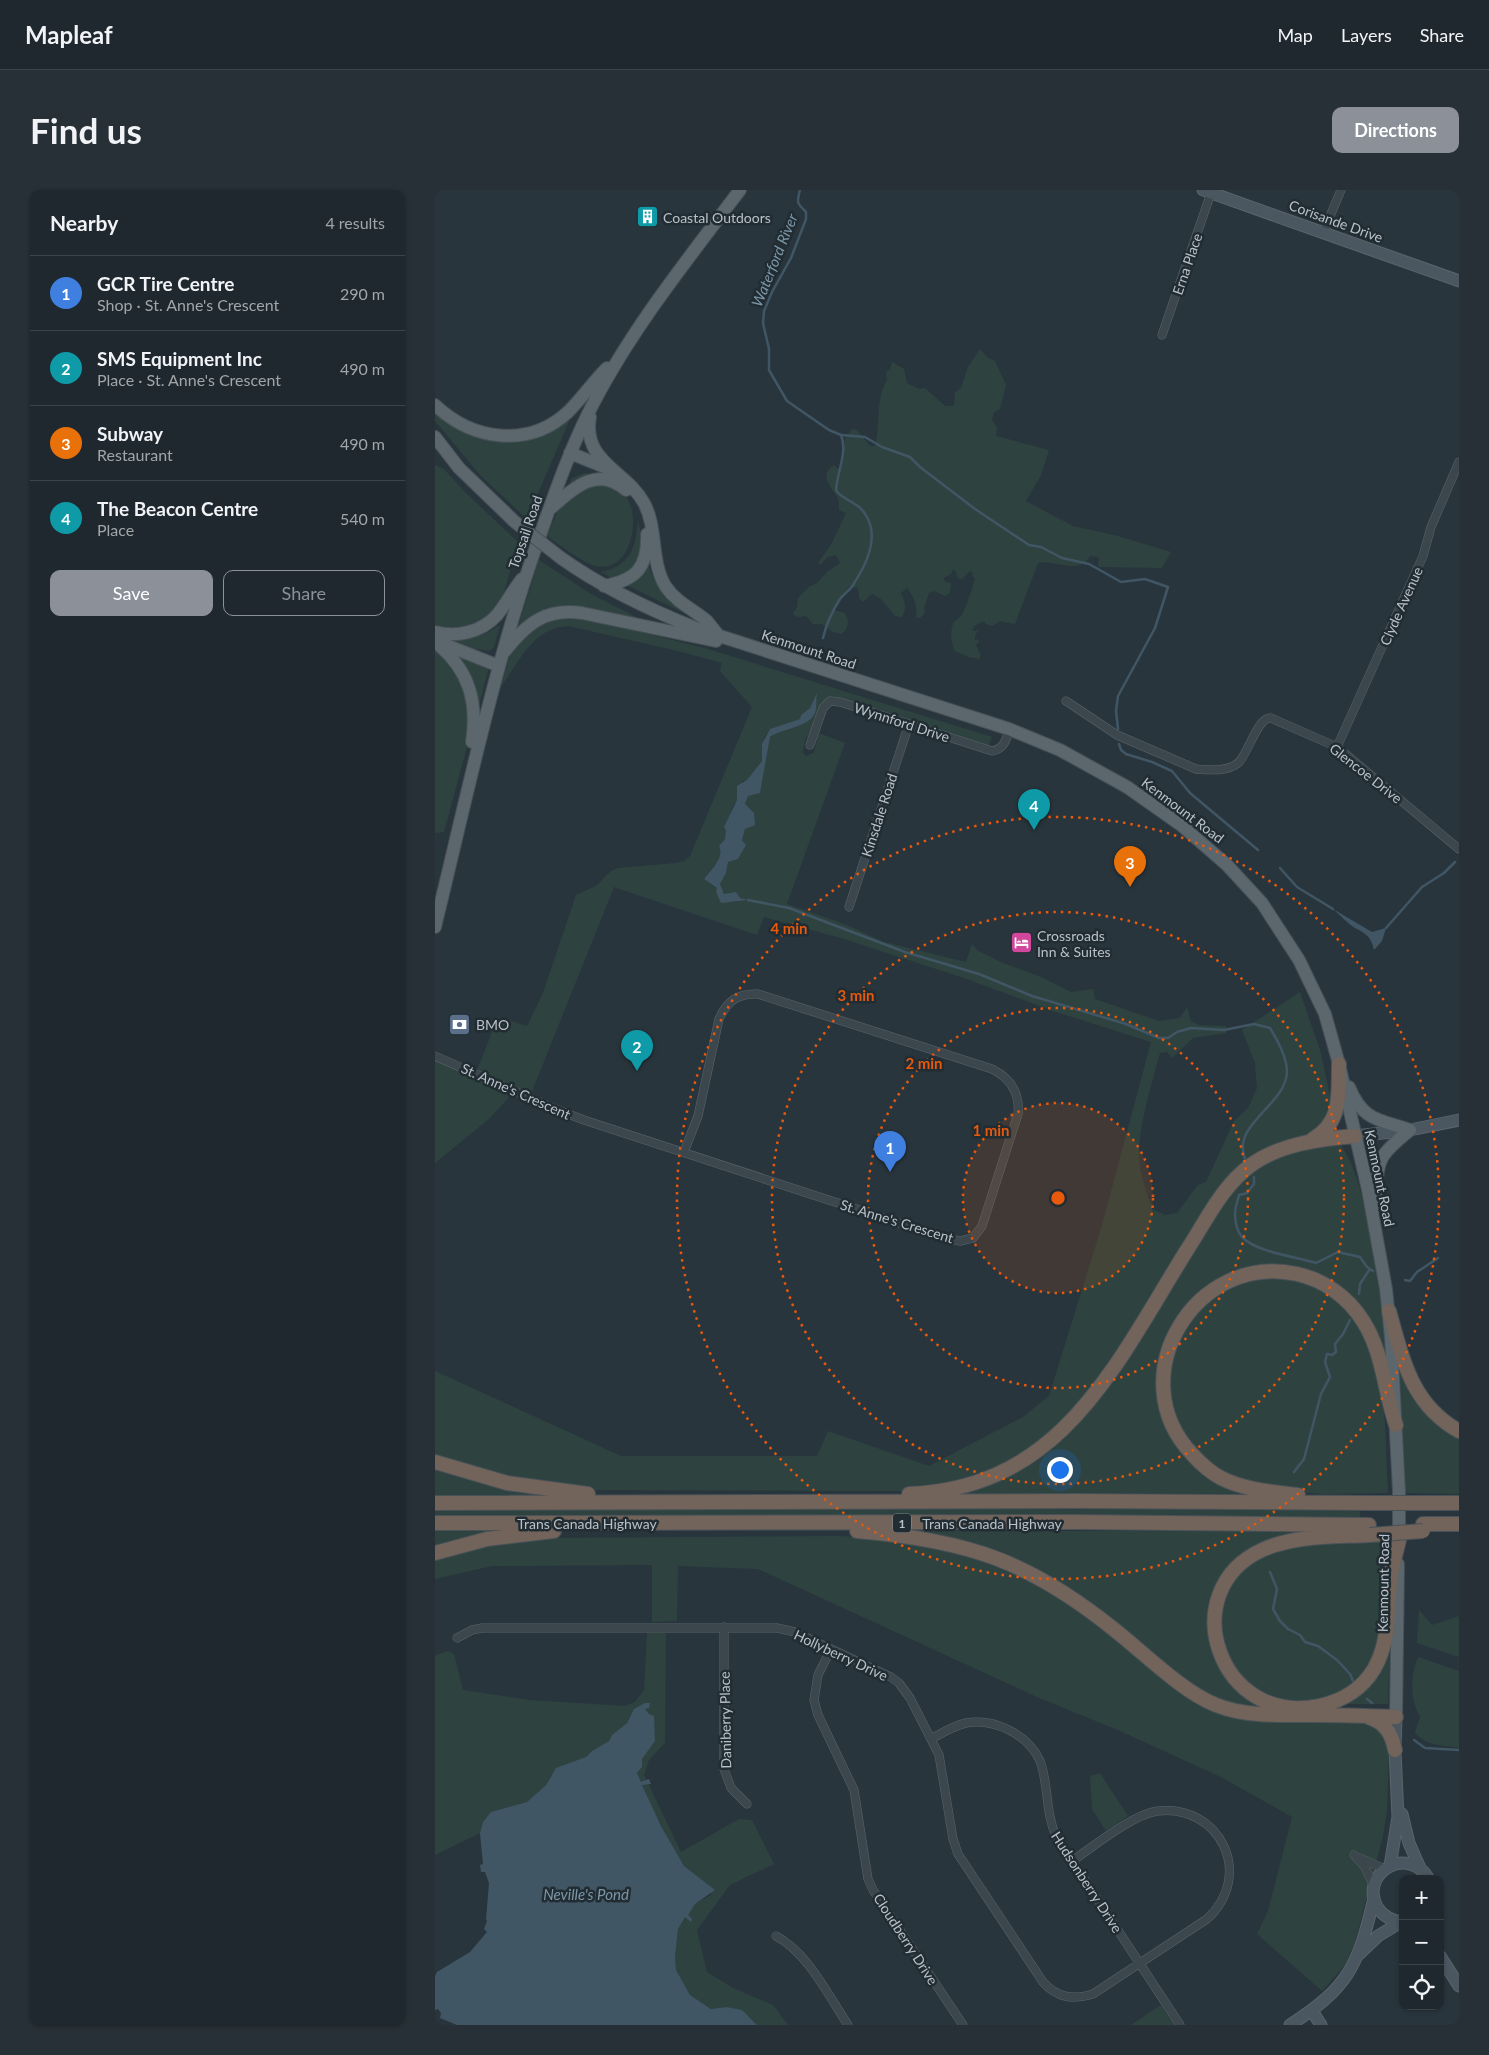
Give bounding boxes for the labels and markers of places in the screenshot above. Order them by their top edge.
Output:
building icon: Coastal Outdoors [635,205,659,229]
place label: Coastal Outdoors [663,209,771,226]
pin: 4 [1018,789,1050,830]
pin: 3 [1114,846,1146,887]
place label: Crossroads Inn & Suites [1037,927,1111,960]
hotel icon: Crossroads Inn & Suites [1009,931,1033,955]
bank icon: BMO [448,1012,472,1036]
place label: BMO [476,1016,509,1033]
pin: 2 [621,1030,653,1071]
pin: 1 [874,1131,906,1172]
centre of rings [1049,1189,1067,1207]

